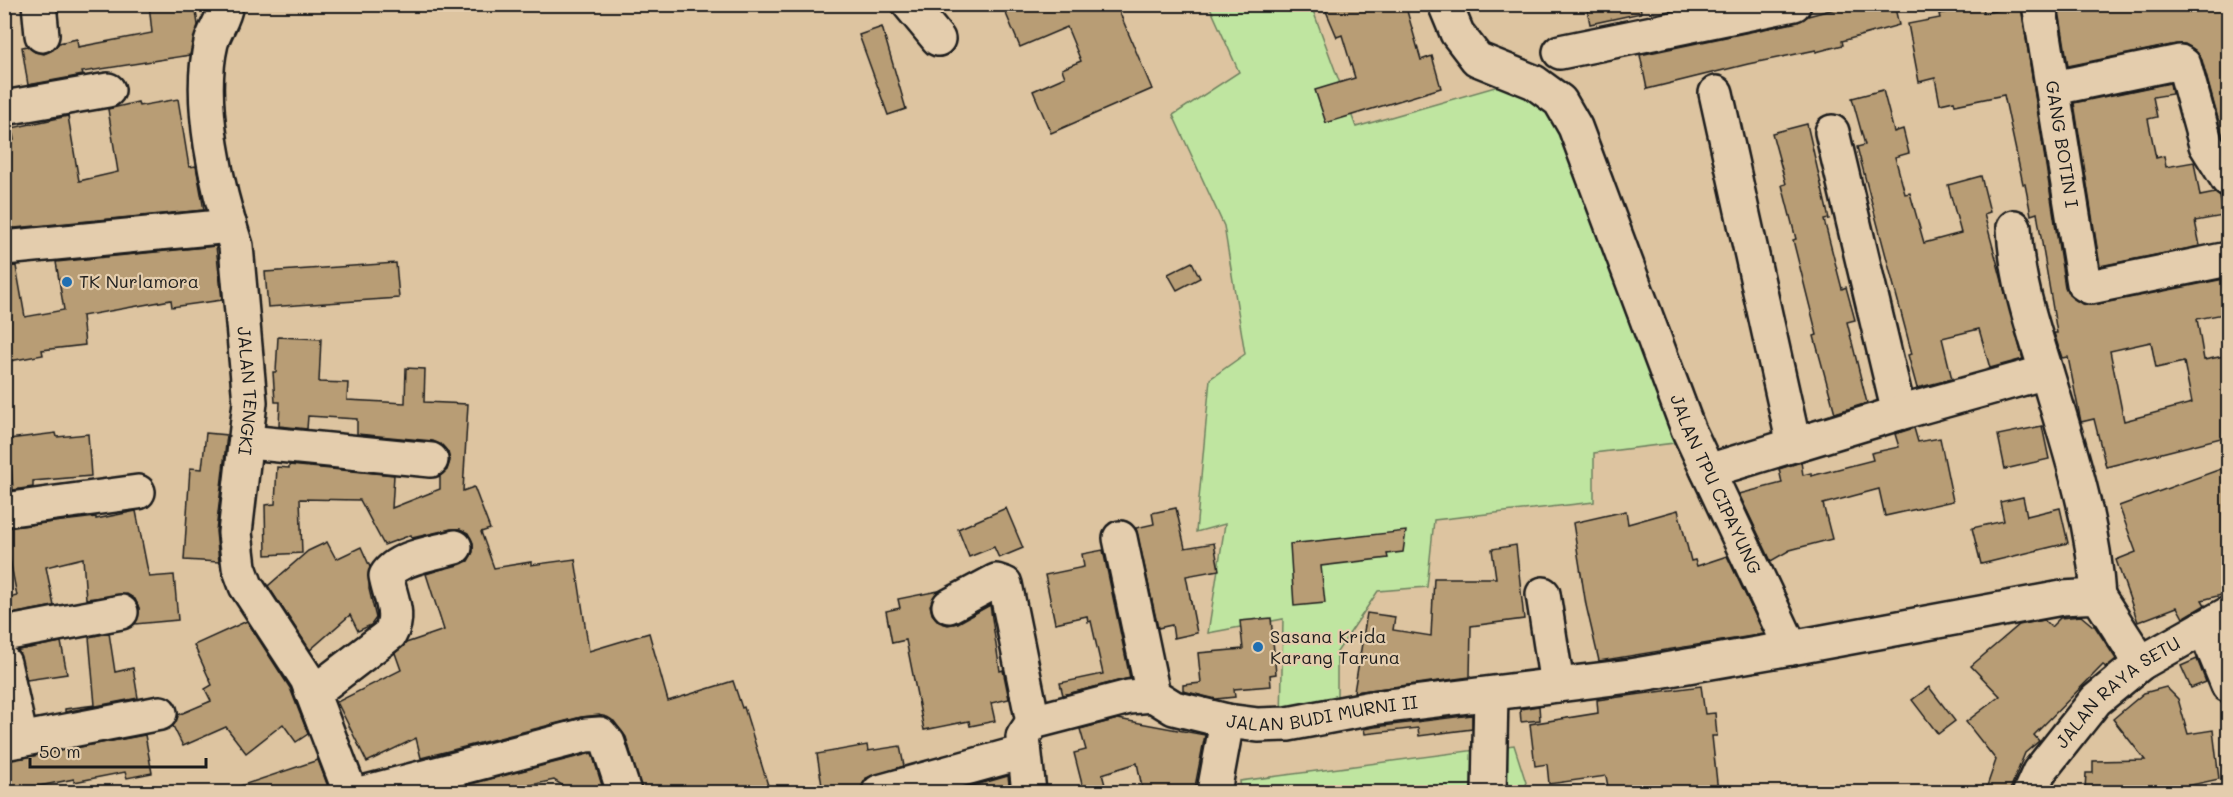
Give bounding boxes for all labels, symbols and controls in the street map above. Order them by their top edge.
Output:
street label: GANG BOTIN I [2040,79,2085,210]
place label: TK Nurlamora [79,269,199,293]
marker: TK Nurlamora [60,275,74,289]
street label: JALAN TENGKI [232,325,263,457]
street label: JALAN TPU CIPAYUNG [1665,391,1768,578]
place label: Sasana Krida Karang Taruna [1270,624,1400,669]
street label: JALAN RAYA SETU [2049,631,2184,753]
marker: Sasana Krida Karang Taruna [1251,640,1265,654]
street label: JALAN BUDI MURNI II [1225,689,1419,736]
scale bar [30,731,206,769]
text: 50 m [39,739,81,763]

